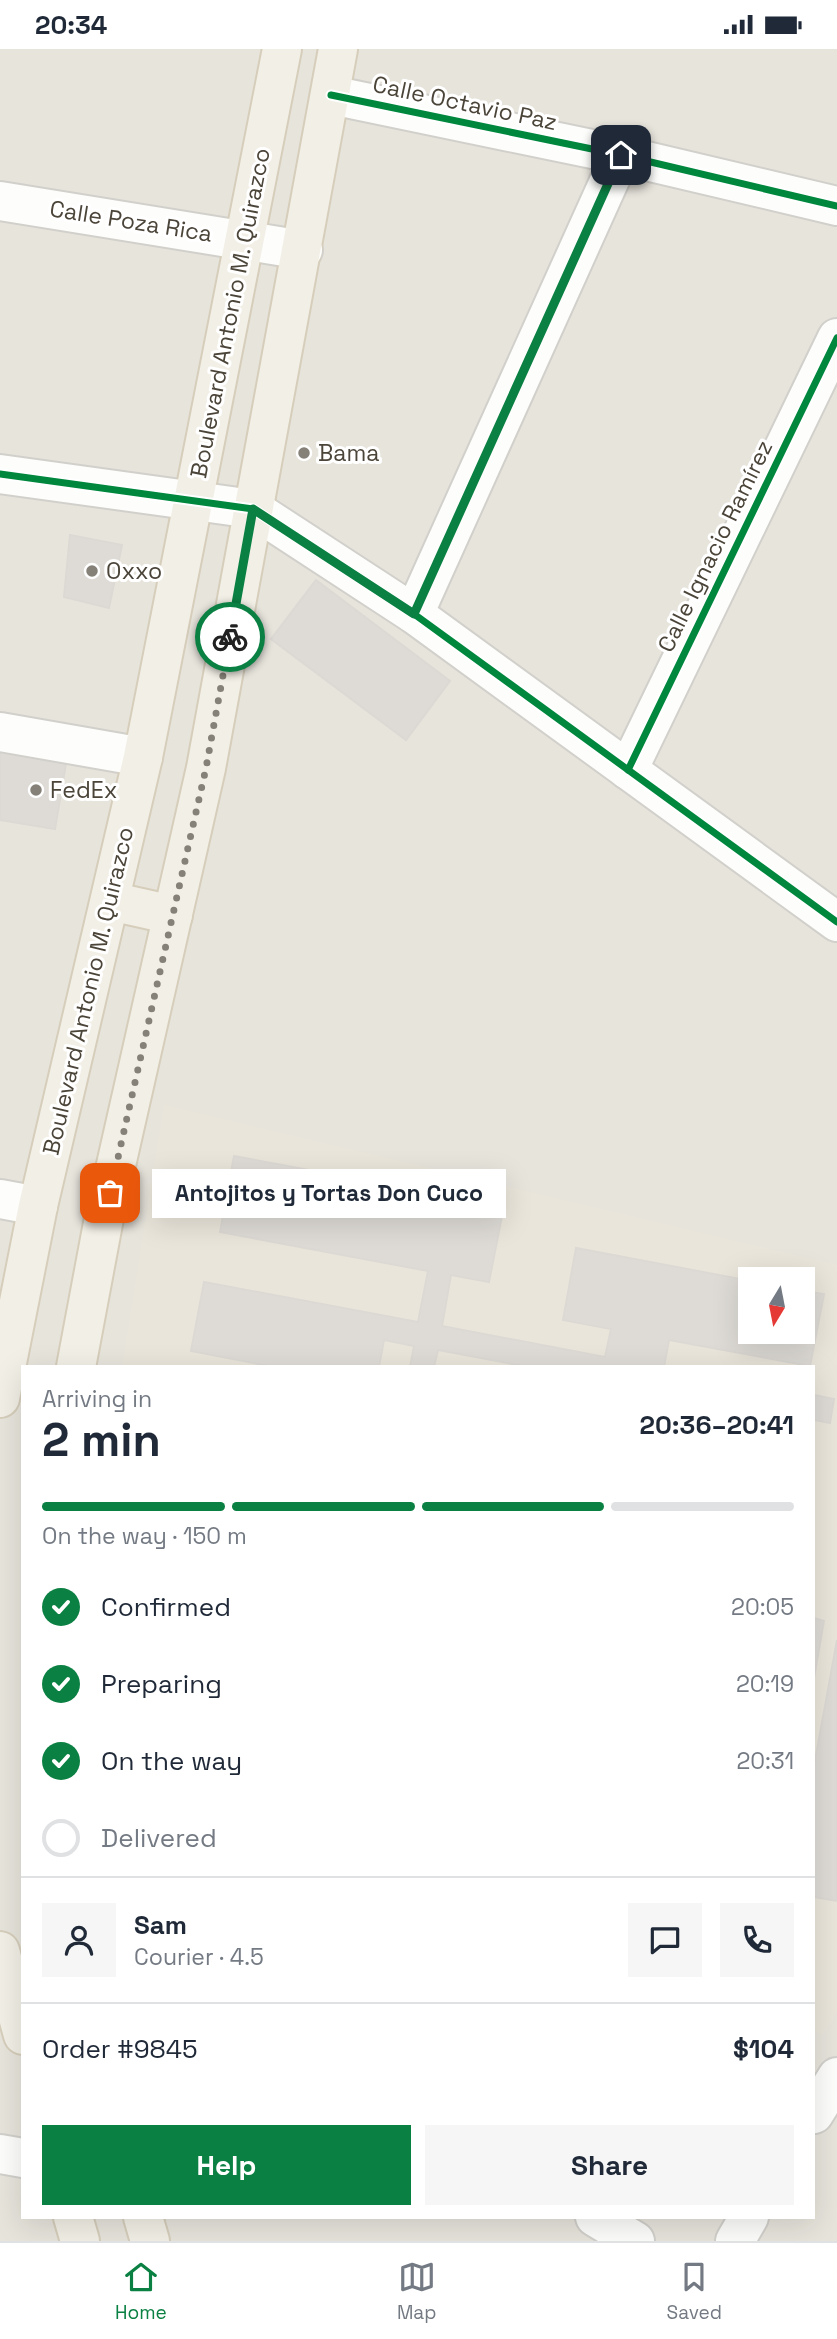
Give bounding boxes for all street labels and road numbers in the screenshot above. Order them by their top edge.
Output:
street label: Calle Octavio Paz [370,69,560,137]
street label: Boulevard Antonio M. Quirazco [183,145,277,481]
street label: Calle Poza Rica [48,193,214,249]
street label: Calle Ignacio Ramírez [651,435,779,657]
street label: Boulevard Antonio M. Quirazco [36,824,140,1158]

